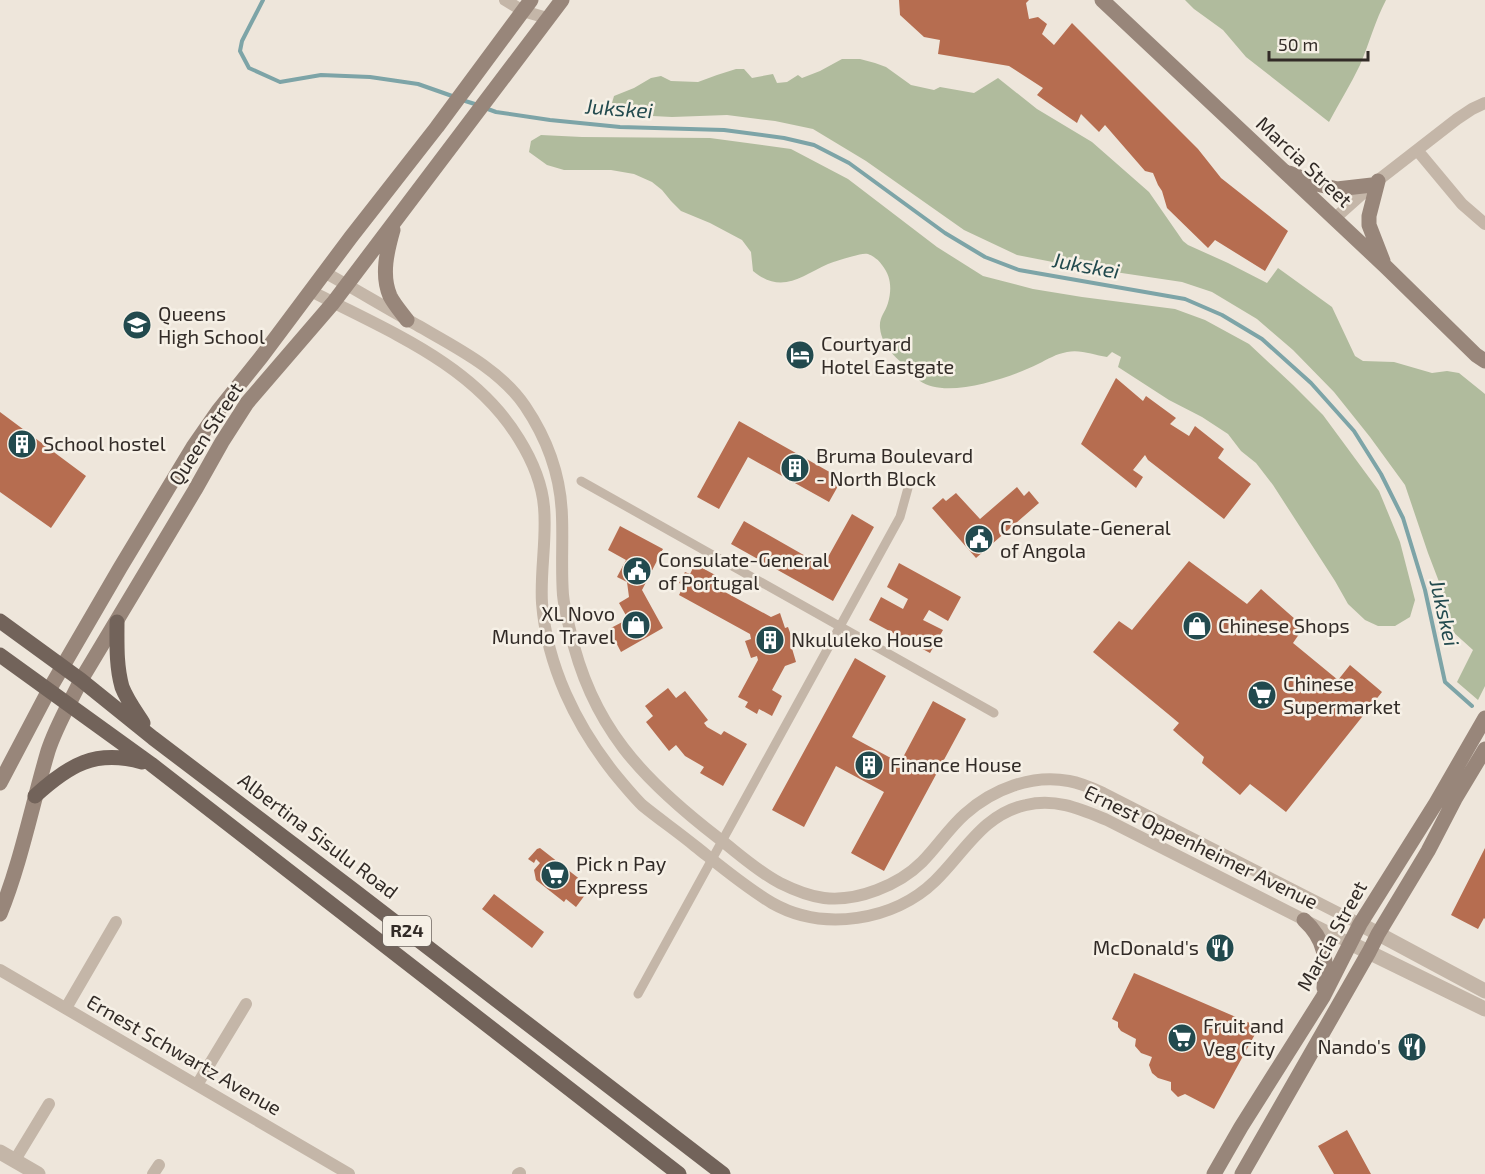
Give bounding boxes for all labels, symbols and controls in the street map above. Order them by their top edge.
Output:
scale bar [1269,24,1368,62]
text: 50 m [1278,33,1318,55]
water label: Jukskei [583,93,654,122]
street label: Marcia Street [1252,111,1358,212]
water label: Jukskei [1050,246,1122,283]
place label: Queens High School [158,301,265,348]
school or university icon: Queens High School [121,309,153,341]
place label: Courtyard Hotel Eastgate [821,331,954,378]
hotel icon: Courtyard Hotel Eastgate [784,339,816,371]
street label: Queen Street [163,377,248,489]
building icon: School hostel [6,428,38,460]
place label: School hostel [43,431,166,455]
place label: Bruma Boulevard - North Block [816,443,973,490]
building icon: Bruma Boulevard - North Block [779,452,811,484]
place label: Consulate-General of Angola [1000,515,1171,562]
public building icon: Consulate-General of Angola [963,523,995,555]
place label: Consulate-General of Portugal [658,547,829,594]
public building icon: Consulate-General of Portugal [621,555,653,587]
water label: Jukskei [1425,576,1465,649]
place label: XL Novo Mundo Travel [492,601,615,648]
shop icon: XL Novo Mundo Travel [620,609,652,641]
shop icon: Chinese Shops [1181,610,1213,642]
place label: Chinese Shops [1218,613,1350,637]
building icon: Nkululeko House [754,624,786,656]
place label: Nkululeko House [791,627,943,651]
place label: Chinese Supermarket [1283,671,1401,718]
supermarket icon: Chinese Supermarket [1246,679,1278,711]
building icon: Finance House [853,749,885,781]
place label: Finance House [890,752,1022,776]
street label: Albertina Sisulu Road [234,767,403,903]
street label: Ernest Oppenheimer Avenue [1081,779,1322,913]
place label: Pick n Pay Express [576,851,667,898]
supermarket icon: Pick n Pay Express [539,859,571,891]
street label: Marcia Street [1291,876,1371,995]
road number: R24 [383,916,431,946]
restaurant icon: McDonald's [1204,932,1236,964]
place label: McDonald's [1093,935,1199,959]
street label: Ernest Schwartz Avenue [83,989,286,1120]
place label: Fruit and Veg City [1203,1013,1284,1060]
supermarket icon: Fruit and Veg City [1166,1022,1198,1054]
restaurant icon: Nando's [1396,1031,1428,1063]
place label: Nando's [1318,1034,1391,1058]

